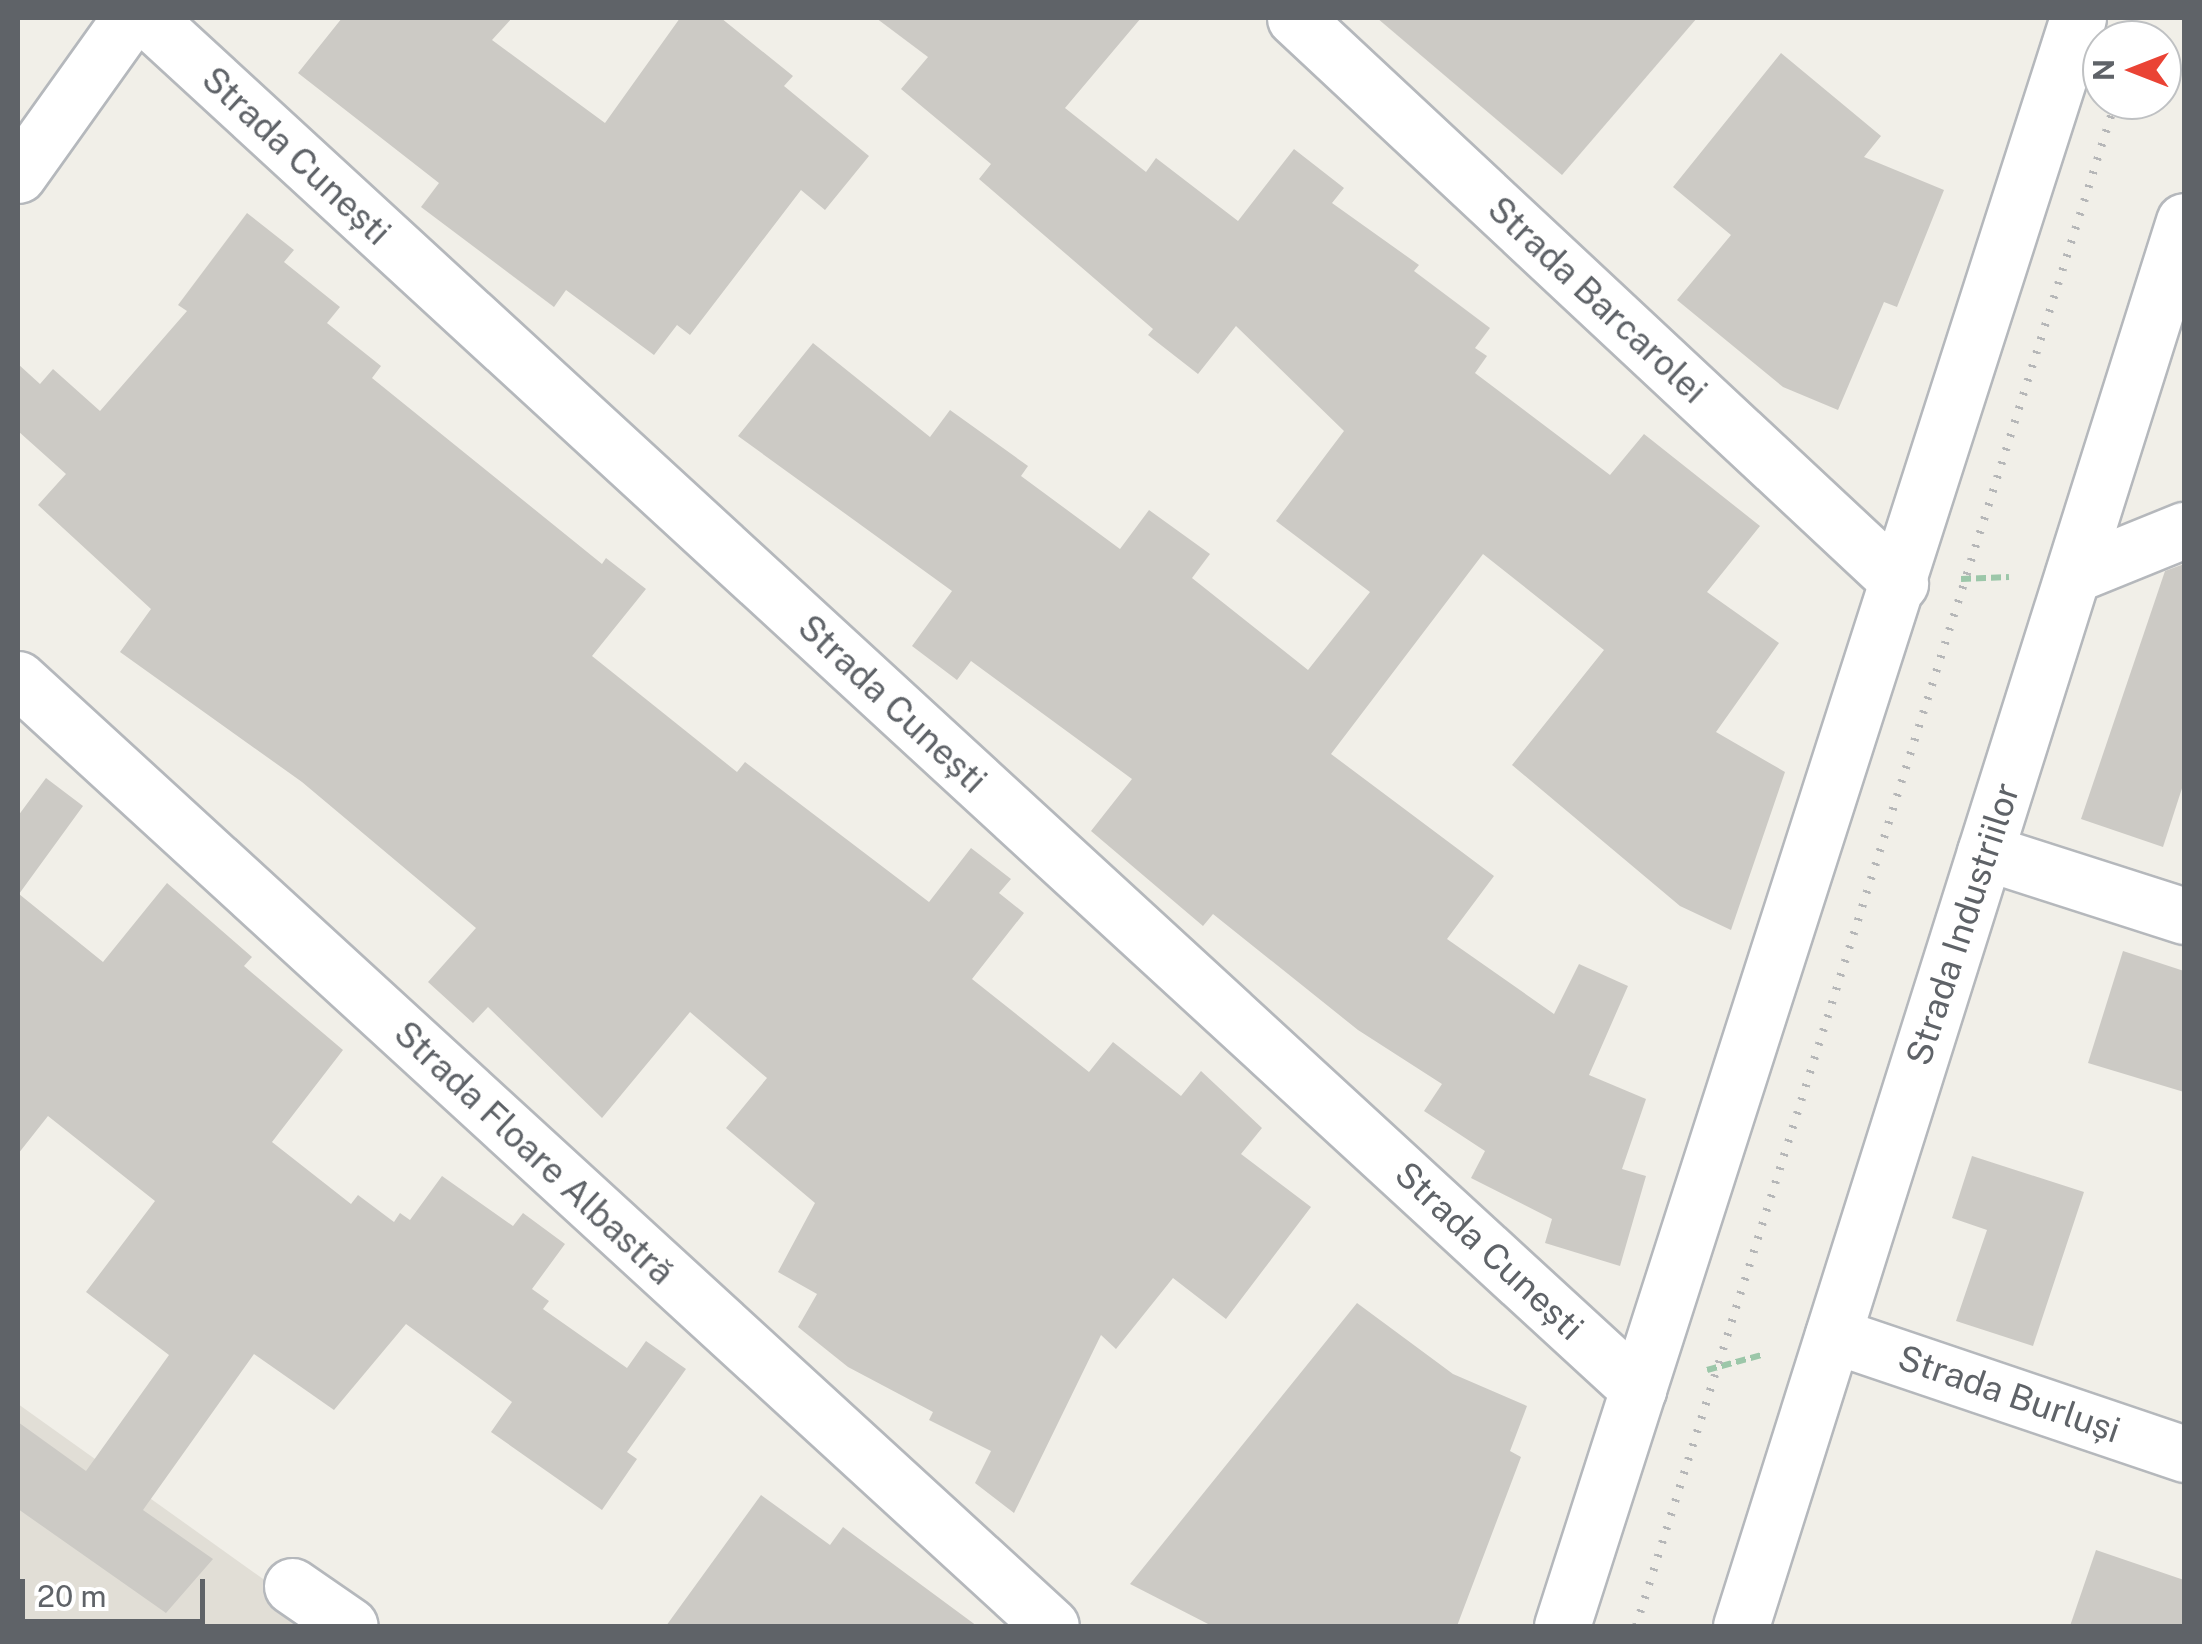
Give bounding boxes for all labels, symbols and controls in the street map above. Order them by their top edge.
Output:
north arrow [2082,20,2182,120]
street label: Strada Cunești [193,58,399,254]
text: N [2087,59,2120,81]
street label: Strada Barcarolei [1479,188,1715,412]
street label: Strada Cunești [789,606,995,802]
street label: Strada Industriilor [1898,778,2028,1070]
street label: Strada Floare Albastră [385,1012,683,1294]
street label: Strada Cunești [1386,1153,1592,1349]
street label: Strada Burluși [1893,1336,2125,1452]
scale bar [25,1559,210,1621]
text: 20 m [37,1578,106,1614]

